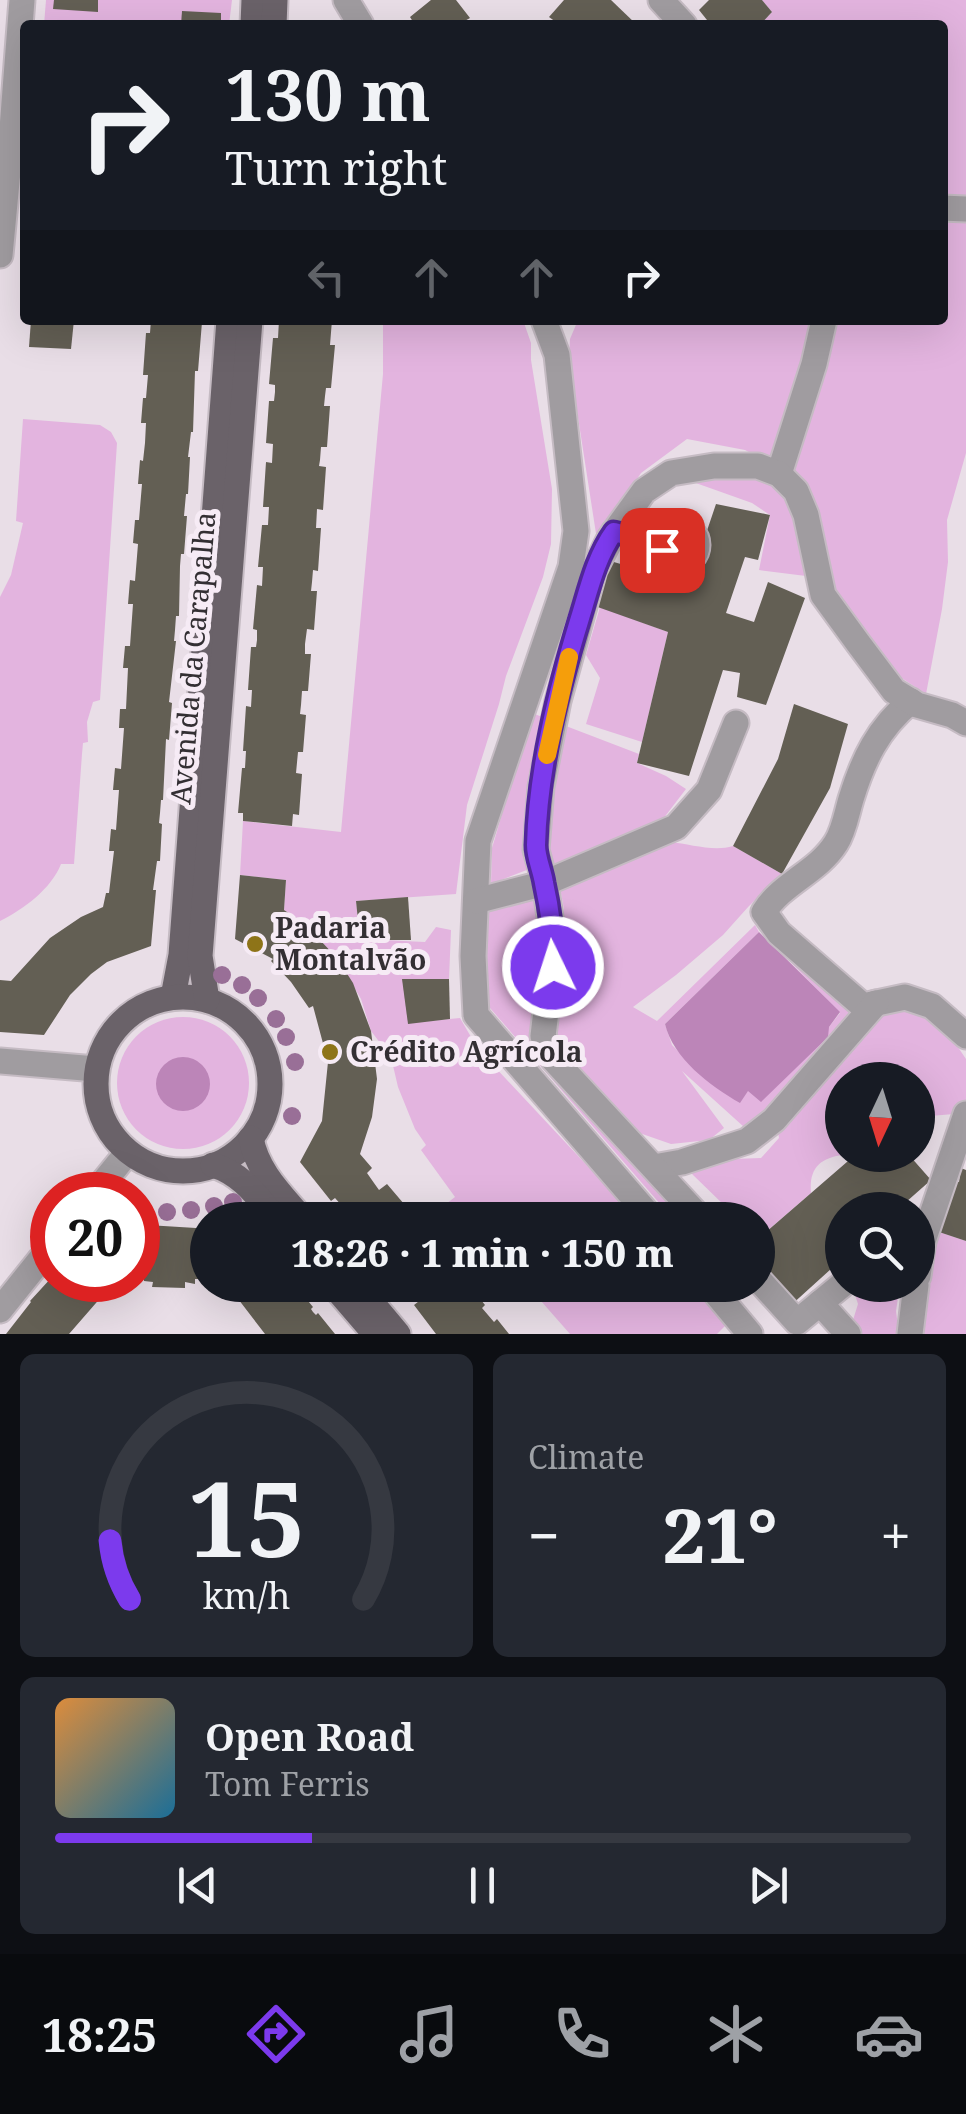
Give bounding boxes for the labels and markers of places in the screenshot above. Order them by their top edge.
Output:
pin [620,508,705,593]
place label: Padaria Montalvão [275,908,426,978]
marker: Padaria Montalvão [244,933,266,955]
place label: Crédito Agrícola [350,1032,583,1070]
marker: Crédito Agrícola [319,1041,341,1063]

